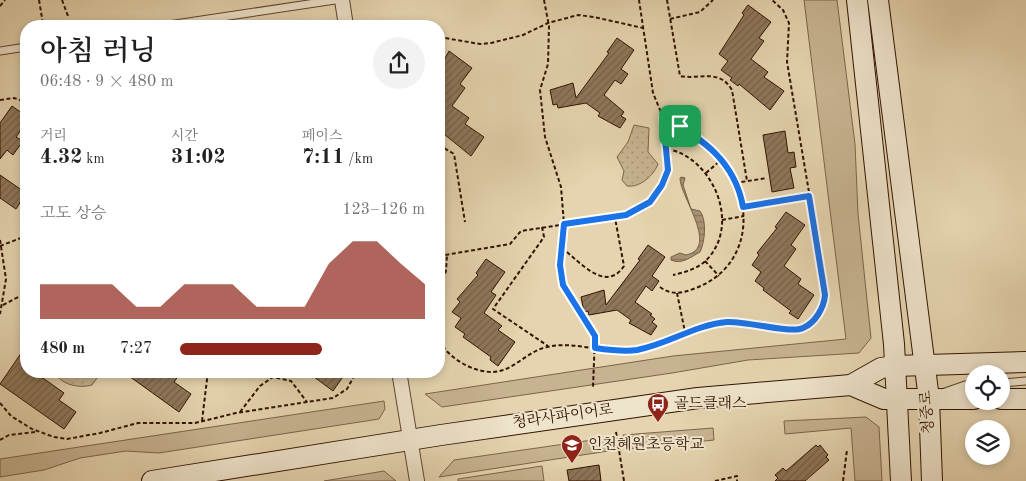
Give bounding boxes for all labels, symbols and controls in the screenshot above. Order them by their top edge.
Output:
button: share [373,37,425,89]
text: 아침 러닝 [40,39,156,67]
text: 06:48 · 9 × 480 m [40,74,173,90]
pin [659,105,701,147]
icon: arrive [666,112,694,140]
text: 거리 [40,129,67,143]
text: 시간 [171,129,198,143]
text: 페이스 [302,129,343,143]
text: 4.32 [40,147,82,168]
text: 31:02 [171,147,226,168]
text: 7:11 [302,147,344,168]
text: km [82,152,105,166]
text: /km [344,152,373,166]
text: 123–126 m [342,202,425,218]
text: 고도 상승 [40,206,106,222]
text: 480 m [40,341,85,357]
text: 7:27 [120,341,152,357]
map controls [965,365,1010,465]
button: locate [965,365,1010,410]
street label: 청중로 [917,389,937,434]
bus stop icon: 골드클래스 [646,392,670,423]
place label: 골드클래스 [674,395,747,412]
street label: 청라사파이어로 [511,400,615,431]
button: layers [965,420,1010,465]
school or university icon: 인천혜원초등학교 [560,433,584,464]
place label: 인천혜원초등학교 [588,436,704,453]

